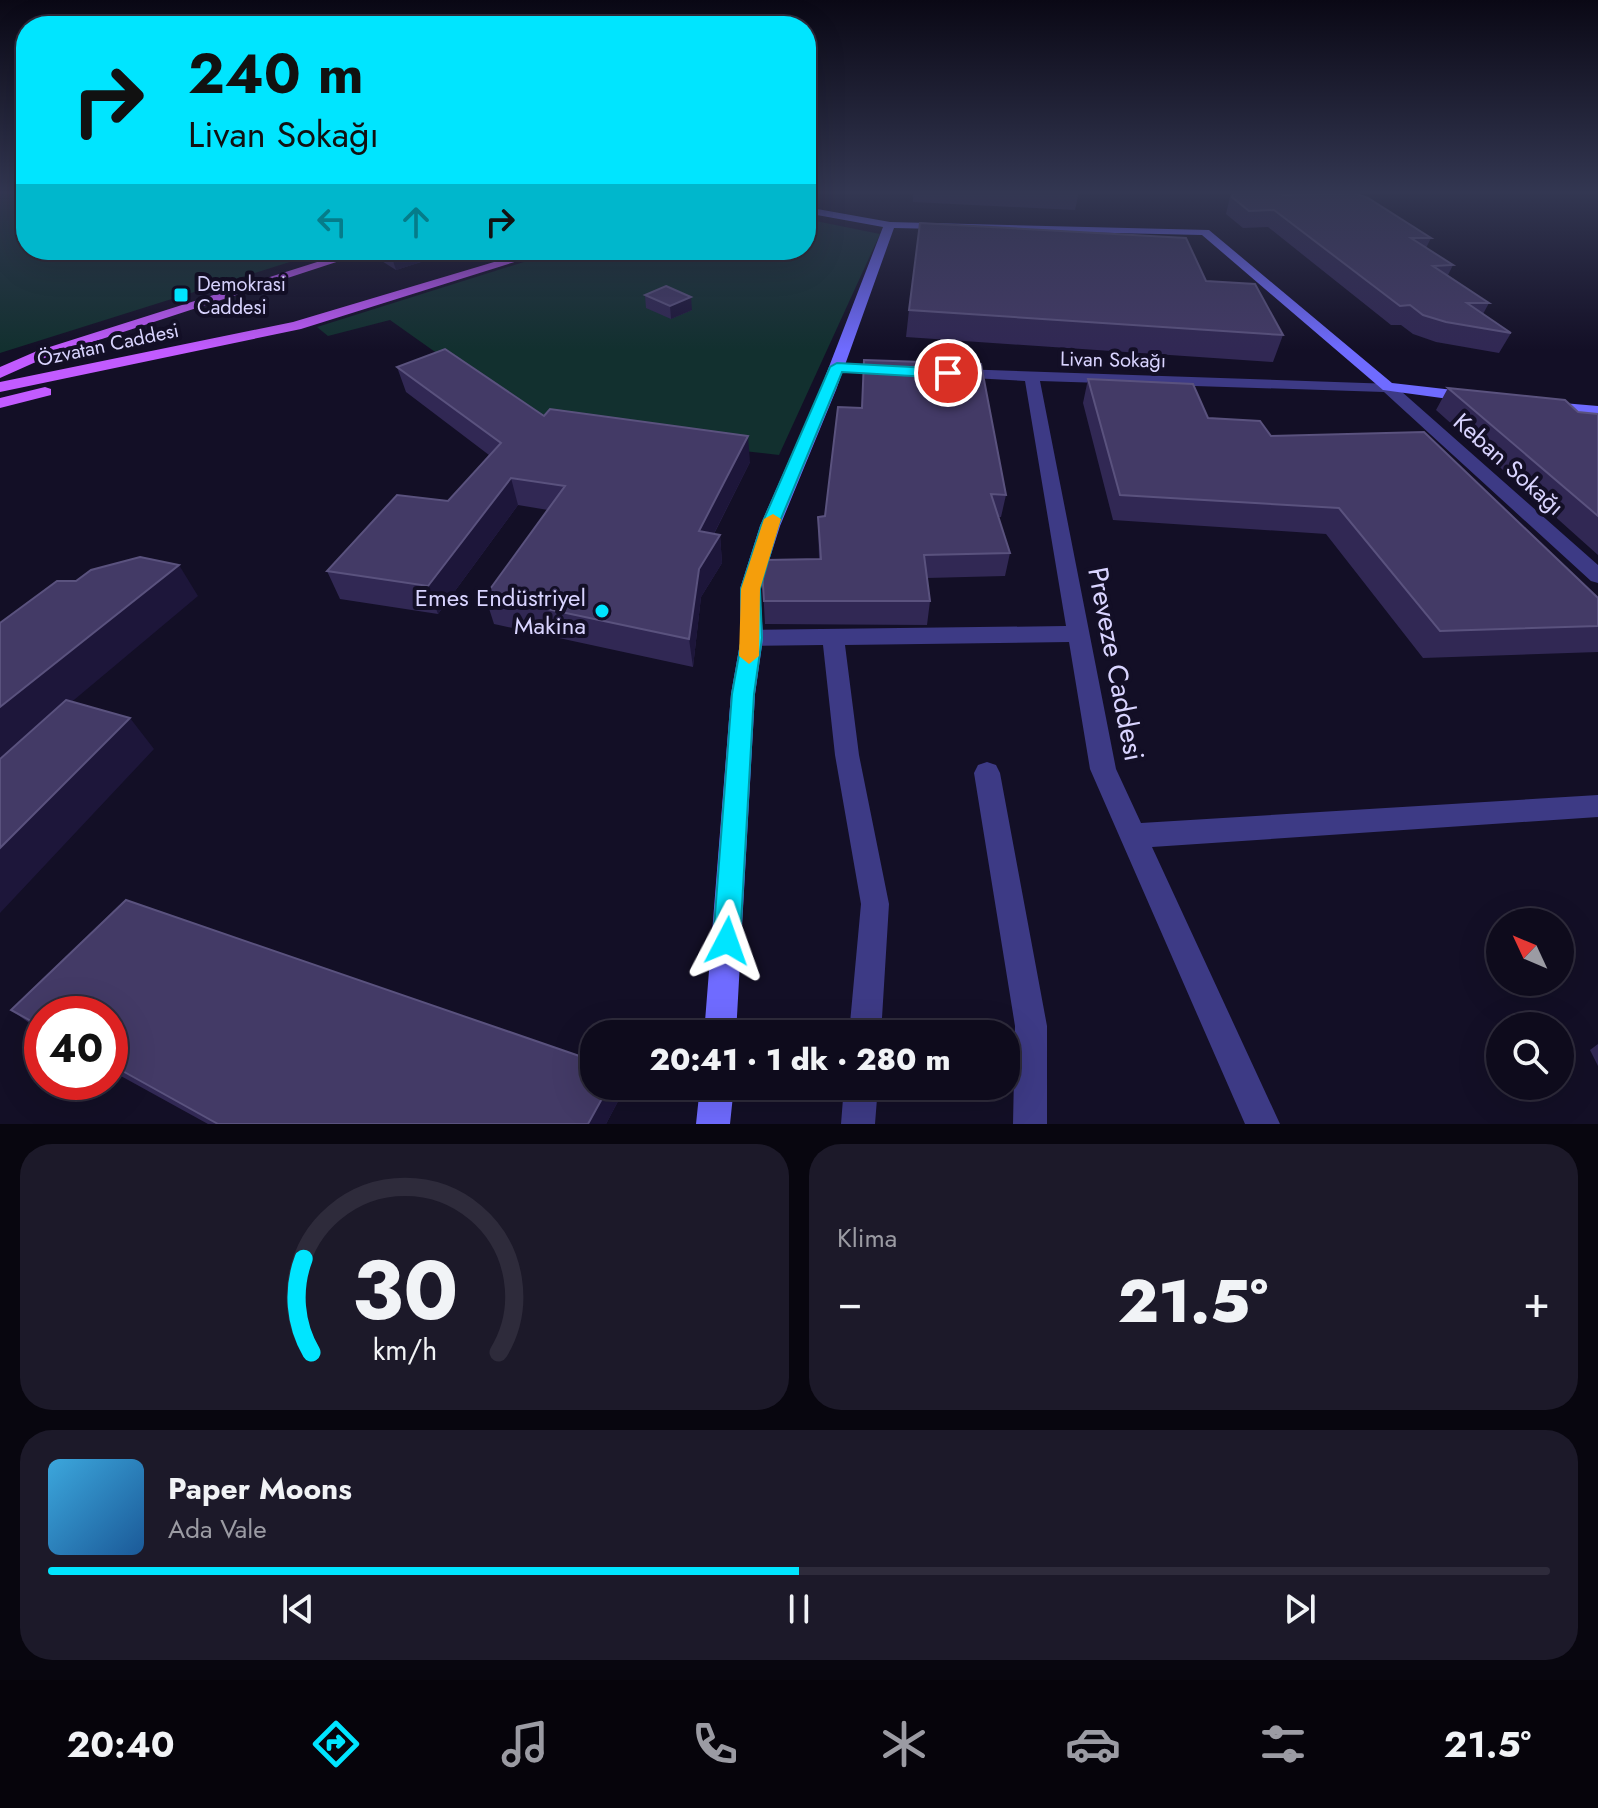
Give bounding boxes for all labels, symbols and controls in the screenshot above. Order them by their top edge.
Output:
text: 240 m [188,33,364,114]
icon: right [56,48,160,152]
text: Livan Sokağı [188,108,379,160]
icon: left [310,200,354,244]
icon: ahead [394,200,438,244]
icon: right [478,200,522,244]
place label: Demokrasi Caddesi [197,270,286,322]
marker: Demokrasi Caddesi [172,286,190,304]
street label: Özvatan Caddesi [34,316,182,374]
pin [914,339,982,407]
street label: Livan Sokağı [1060,345,1166,375]
icon: arrive [926,351,970,395]
street label: Keban Sokağı [1446,405,1572,523]
street label: Preveze Caddesi [1077,564,1155,764]
place label: Emes Endüstriyel Makina [415,580,586,643]
marker: Emes Endüstriyel Makina [593,602,611,620]
position arrow [685,899,769,983]
north arrow [1486,908,1574,996]
map controls [1486,908,1574,1100]
speed limit sign: 40 [24,996,128,1100]
button: search [1486,1012,1574,1100]
text: 20:41 · 1 dk · 280 m [650,1038,950,1081]
text: Klima [837,1219,897,1257]
text: 30 [351,1230,458,1350]
text: 21.5° [1118,1258,1268,1345]
text: − [837,1270,863,1334]
text: + [1523,1270,1550,1334]
text: km/h [372,1329,437,1371]
text: Paper Moons [168,1467,352,1510]
text: Ada Vale [168,1510,267,1548]
icon: previous [276,1587,320,1631]
icon: pause [777,1587,821,1631]
icon: next [1278,1587,1322,1631]
icon: directions [308,1716,364,1772]
icon: music [497,1716,553,1772]
icon: phone [687,1716,743,1772]
icon: climate [876,1716,932,1772]
icon: car [1065,1716,1121,1772]
icon: filters [1255,1716,1311,1772]
text: 20:40 [67,1718,175,1770]
text: 21.5° [1444,1718,1531,1770]

